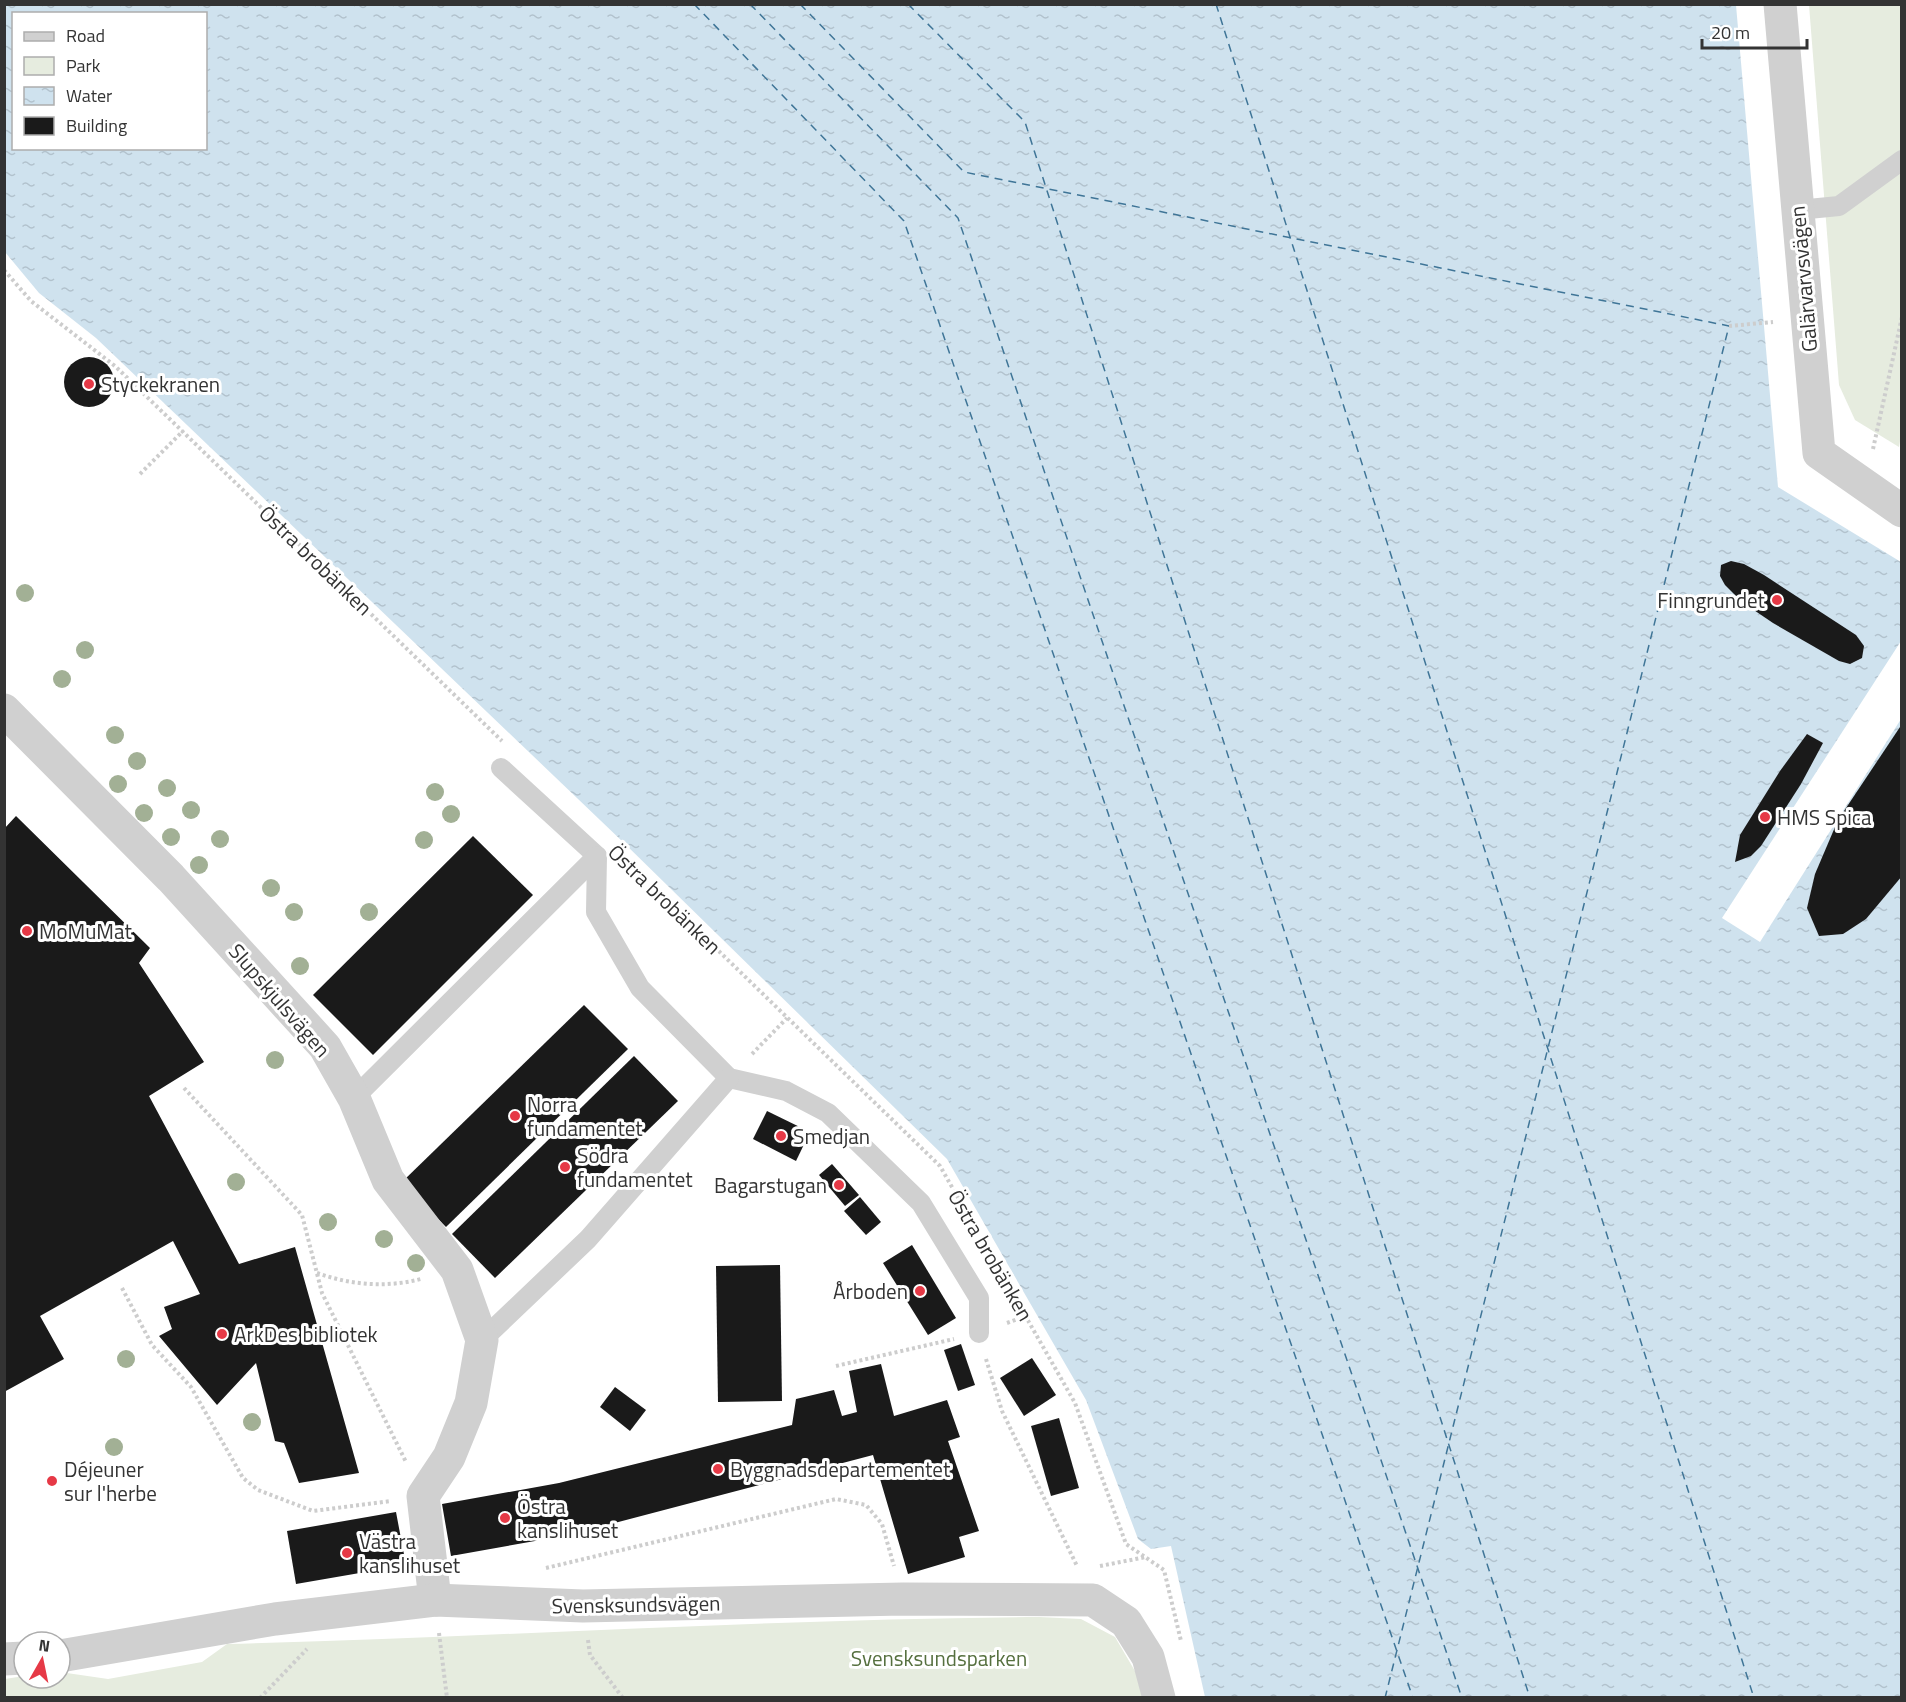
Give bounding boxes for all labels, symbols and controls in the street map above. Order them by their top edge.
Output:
legend [12,12,207,150]
scale bar [1702,12,1807,50]
text: 20 m [1711,19,1750,46]
text: Road [66,22,105,49]
text: Park [66,52,101,79]
text: Water [66,82,112,109]
text: Building [66,112,127,139]
street label: Galärvarvsvägen [1781,205,1825,353]
place label: Styckekranen [101,368,220,400]
marker: Styckekranen [82,377,96,391]
street label: Östra brobänken [252,497,380,623]
place label: Finngrundet [1657,584,1766,616]
marker: Finngrundet [1770,593,1784,607]
place label: HMS Spica [1777,801,1872,833]
marker: HMS Spica [1758,810,1772,824]
street label: Östra brobänken [601,836,729,962]
place label: MoMuMat [39,915,132,947]
marker: MoMuMat [20,924,34,938]
street label: Slupskjulsvägen [221,936,339,1064]
place label: Norra fundamentet [527,1088,643,1144]
marker: Norra fundamentet [508,1109,522,1123]
place label: Smedjan [793,1120,870,1152]
marker: Smedjan [774,1129,788,1143]
place label: Södra fundamentet [577,1139,693,1195]
marker: Södra fundamentet [558,1160,572,1174]
place label: Bagarstugan [714,1169,827,1201]
marker: Bagarstugan [832,1178,846,1192]
street label: Östra brobänken [940,1183,1042,1327]
place label: Årboden [833,1275,908,1307]
marker: Årboden [913,1284,927,1298]
place label: ArkDes bibliotek [234,1318,378,1350]
marker: ArkDes bibliotek [215,1327,229,1341]
place label: Déjeuner sur l'herbe [64,1453,157,1509]
place label: Byggnadsdepartementet [730,1453,951,1485]
marker: Byggnadsdepartementet [711,1462,725,1476]
marker: Déjeuner sur l'herbe [45,1474,59,1488]
place label: Östra kanslihuset [517,1490,619,1546]
marker: Östra kanslihuset [498,1511,512,1525]
place label: Västra kanslihuset [359,1525,461,1581]
marker: Västra kanslihuset [340,1546,354,1560]
street label: Svensksundsvägen [551,1587,721,1621]
north arrow [12,1630,72,1690]
text: N [37,1632,52,1658]
park label: Svensksundsparken [851,1642,1027,1674]

